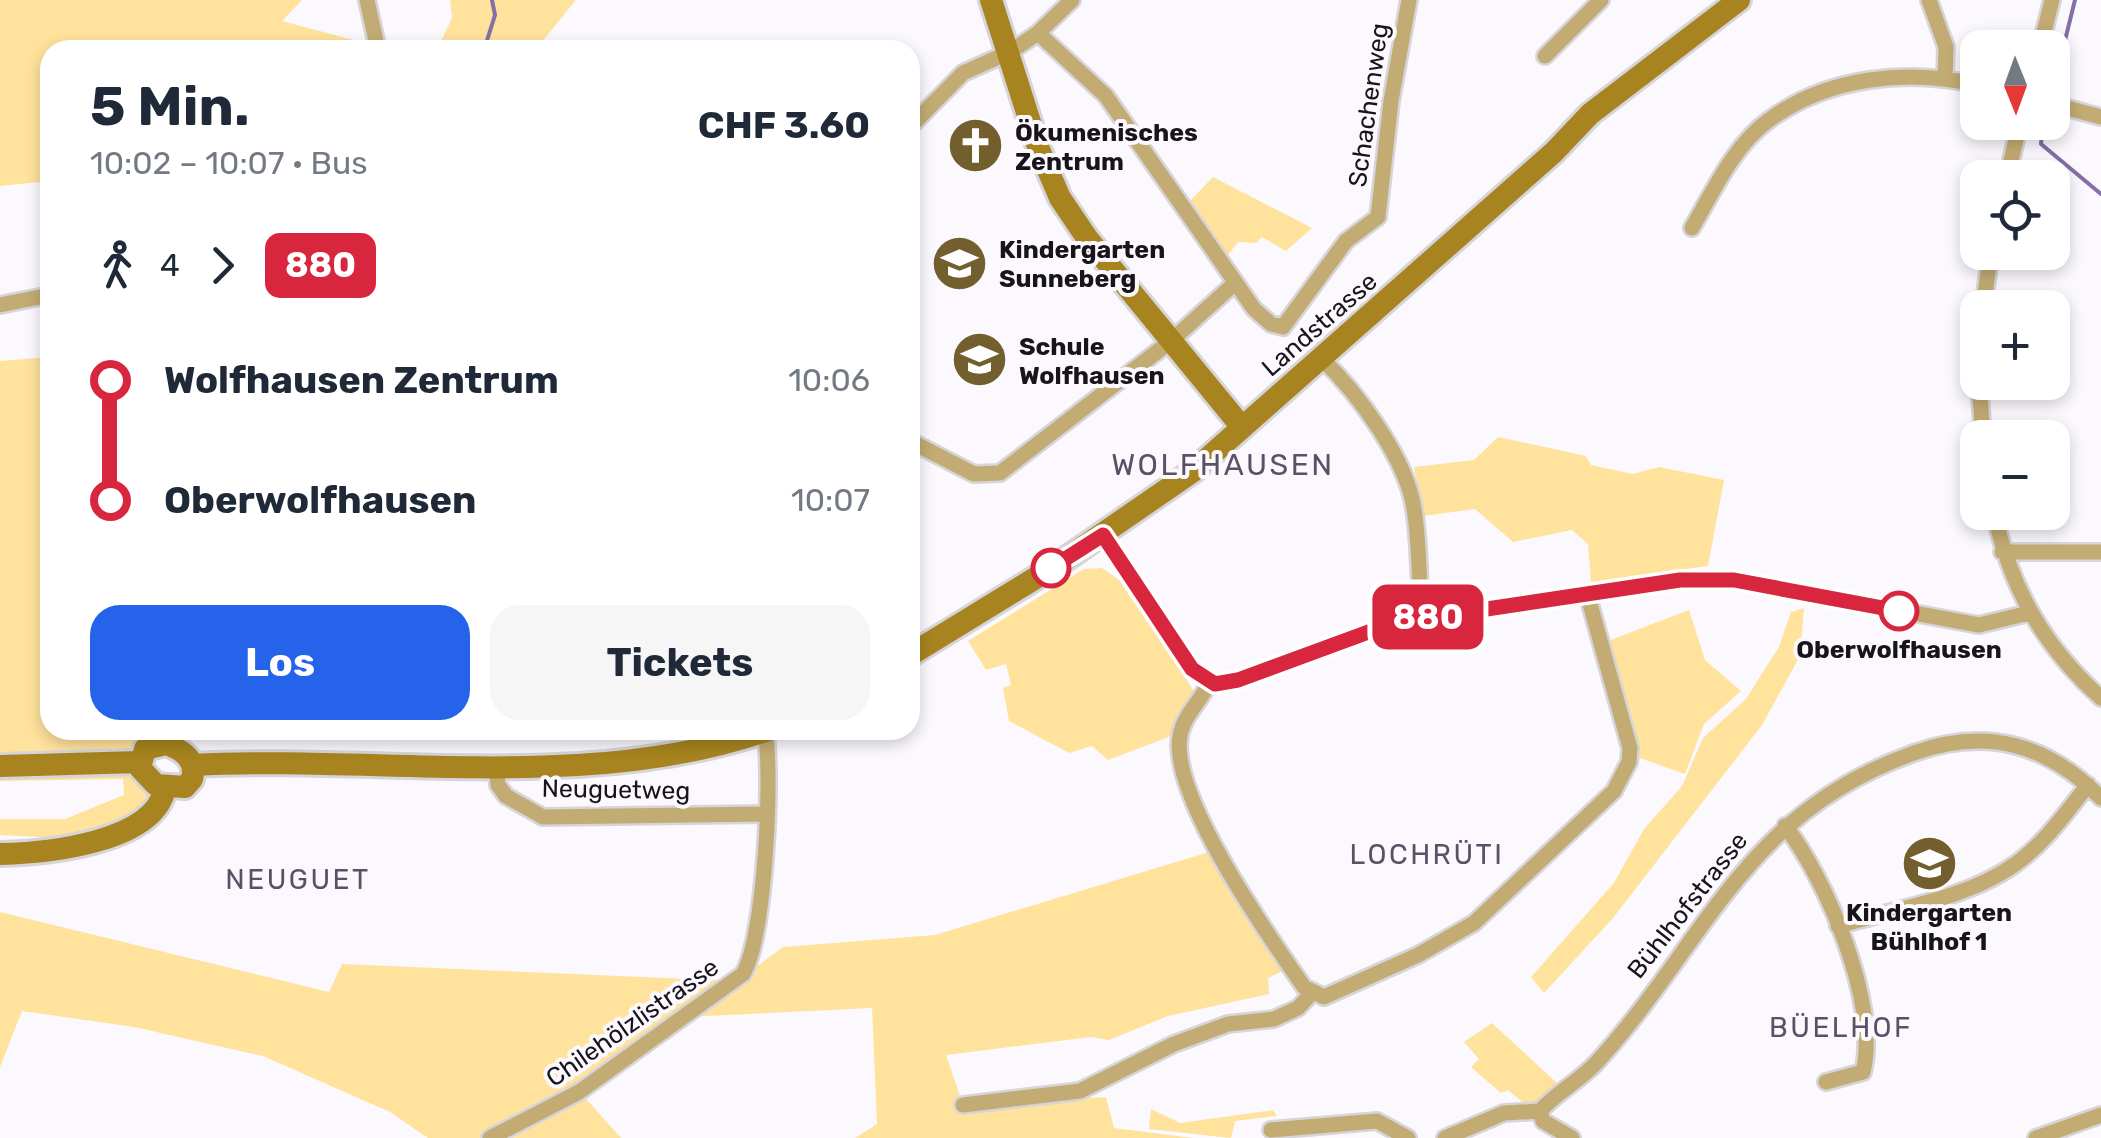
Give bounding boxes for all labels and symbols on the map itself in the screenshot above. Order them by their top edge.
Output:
street label: Schachenweg [1343,21,1394,189]
north arrow [1960,30,2070,140]
church icon: Ökumenisches Zentrum [946,116,1006,176]
place label: Ökumenisches Zentrum [1015,118,1198,176]
school or university icon: Kindergarten Sunneberg [930,233,990,293]
place label: Kindergarten Sunneberg [999,235,1165,293]
street label: Landstrasse [1256,267,1383,382]
school or university icon: Schule Wolfhausen [950,330,1010,390]
place label: Schule Wolfhausen [1019,332,1165,390]
district label: WOLFHAUSEN [1111,447,1335,483]
unlabelled marker [1032,549,1070,587]
line badge: 880 [1370,584,1486,650]
marker: Oberwolfhausen [1880,592,1918,630]
place label: Oberwolfhausen [1796,635,2002,664]
street label: Neuguetweg [541,774,691,805]
street label: Bühlhofstrasse [1621,827,1753,984]
school or university icon: Kindergarten Bühlhof 1 [1899,833,1959,893]
district label: LOCHRÜTI [1350,838,1504,871]
district label: NEUGUET [225,863,371,896]
place label: Kindergarten Bühlhof 1 [1846,898,2012,956]
street label: Chilehölzlistrasse [541,952,724,1093]
district label: BÜELHOF [1769,1011,1913,1044]

